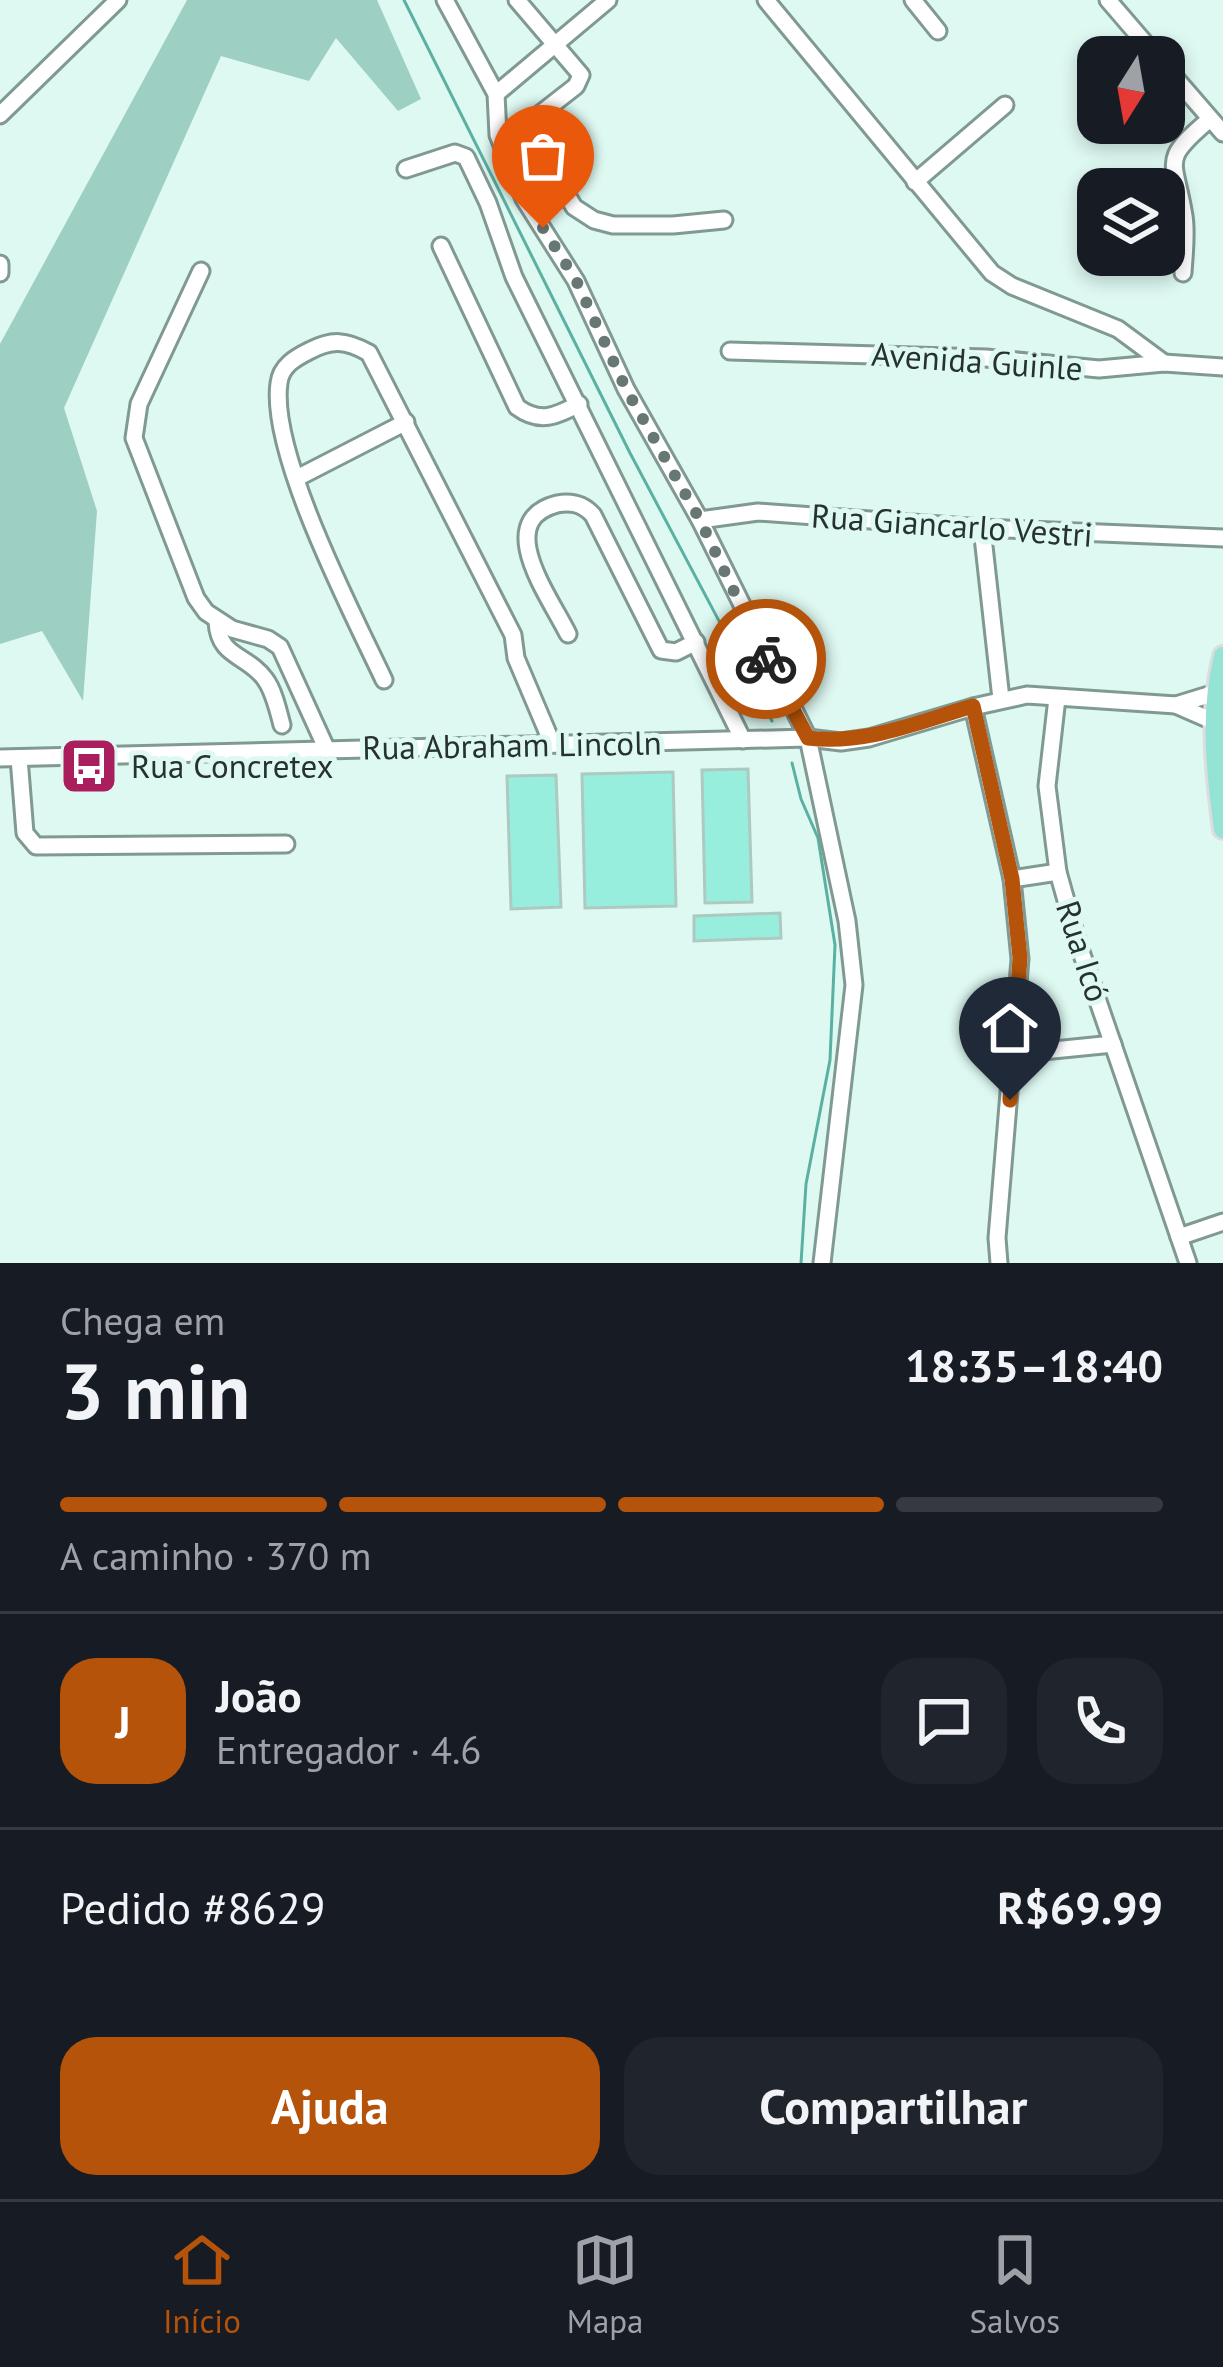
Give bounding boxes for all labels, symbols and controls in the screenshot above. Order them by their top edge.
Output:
north arrow [1077,36,1185,144]
map controls [1077,36,1185,276]
pin [492,105,594,228]
icon: bag [510,123,576,189]
button: layers [1077,168,1185,276]
street label: Avenida Guinle [870,332,1084,389]
street label: Rua Giancarlo Vestri [810,493,1094,556]
courier [706,599,826,719]
icon: bike [733,626,799,692]
street label: Rua Abraham Lincoln [362,720,662,769]
bus stop icon: Rua Concretex [58,735,120,797]
place label: Rua Concretex [131,744,333,787]
street label: Rua Icó [1047,895,1120,1007]
pin [959,977,1061,1100]
icon: home [977,995,1043,1061]
text: Chega em [60,1295,225,1346]
text: 18:35–18:40 [905,1336,1163,1394]
text: 3 min [60,1340,250,1441]
text: A caminho · 370 m [60,1530,371,1581]
button: chat [881,1658,1007,1784]
button: phone [1037,1658,1163,1784]
text: João [216,1666,302,1724]
text: J [115,1692,131,1750]
text: Entregador · 4.6 [216,1724,482,1775]
text: Pedido #8629 [60,1878,326,1936]
text: R$69.99 [997,1878,1163,1936]
button: Ajuda [60,2037,600,2175]
button: Compartilhar [624,2037,1163,2175]
tab: Início [163,2227,241,2342]
tab: Mapa [567,2227,643,2342]
tab: Salvos [969,2227,1060,2342]

